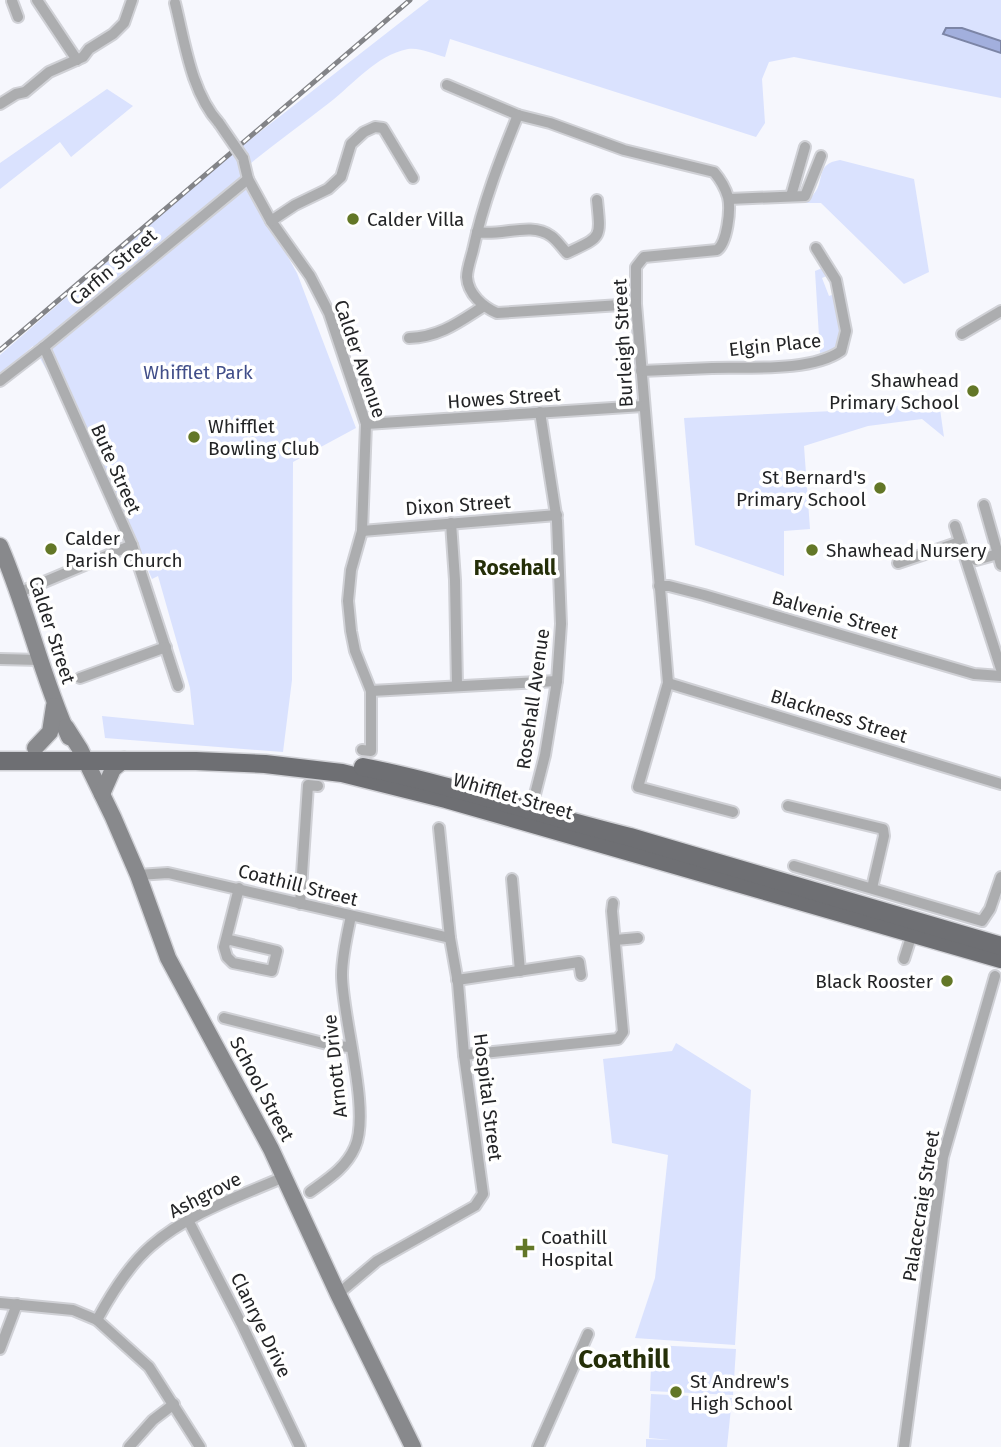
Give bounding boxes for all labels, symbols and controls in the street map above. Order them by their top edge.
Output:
place label: Calder Villa [367,208,464,231]
marker: Calder Villa [345,211,361,227]
street label: Carfin Street [65,224,161,310]
street label: Burleigh Street [608,278,638,408]
street label: Calder Avenue [329,297,391,421]
street label: Elgin Place [728,329,822,361]
park label: Whifflet Park [143,361,253,384]
place label: Shawhead Primary School [829,369,959,414]
street label: Howes Street [447,383,562,413]
marker: Shawhead Primary School [965,383,981,399]
place label: Whifflet Bowling Club [208,415,320,460]
street label: Bute Street [86,420,146,518]
marker: Whifflet Bowling Club [186,429,202,445]
place label: St Bernard's Primary School [736,466,866,511]
marker: St Bernard's Primary School [872,480,888,496]
street label: Dixon Street [405,490,512,520]
place label: Calder Parish Church [65,527,183,572]
place label: Shawhead Nursery [826,539,987,562]
marker: Calder Parish Church [43,541,59,557]
marker: Shawhead Nursery [804,542,820,558]
district label: Rosehall [474,555,557,581]
street label: Calder Street [24,573,80,687]
street label: Balvenie Street [769,586,901,644]
street label: Rosehall Avenue [512,627,554,771]
street label: Blackness Street [768,684,910,748]
street label: Whifflet Street [450,768,576,824]
street label: Coathill Street [236,859,360,911]
place label: Black Rooster [815,970,934,993]
marker: Black Rooster [939,973,955,989]
street label: Arnott Drive [318,1013,352,1119]
street label: Hospital Street [469,1032,507,1162]
street label: School Street [225,1033,299,1145]
street label: Palacecraig Street [898,1129,944,1283]
street label: Ashgrove [165,1167,245,1223]
place label: Coathill Hospital [541,1226,613,1271]
marker: Coathill Hospital [515,1238,535,1258]
street label: Clanrye Drive [226,1269,296,1381]
district label: Coathill [578,1344,670,1375]
place label: St Andrew's High School [690,1370,793,1415]
marker: St Andrew's High School [668,1384,684,1400]

